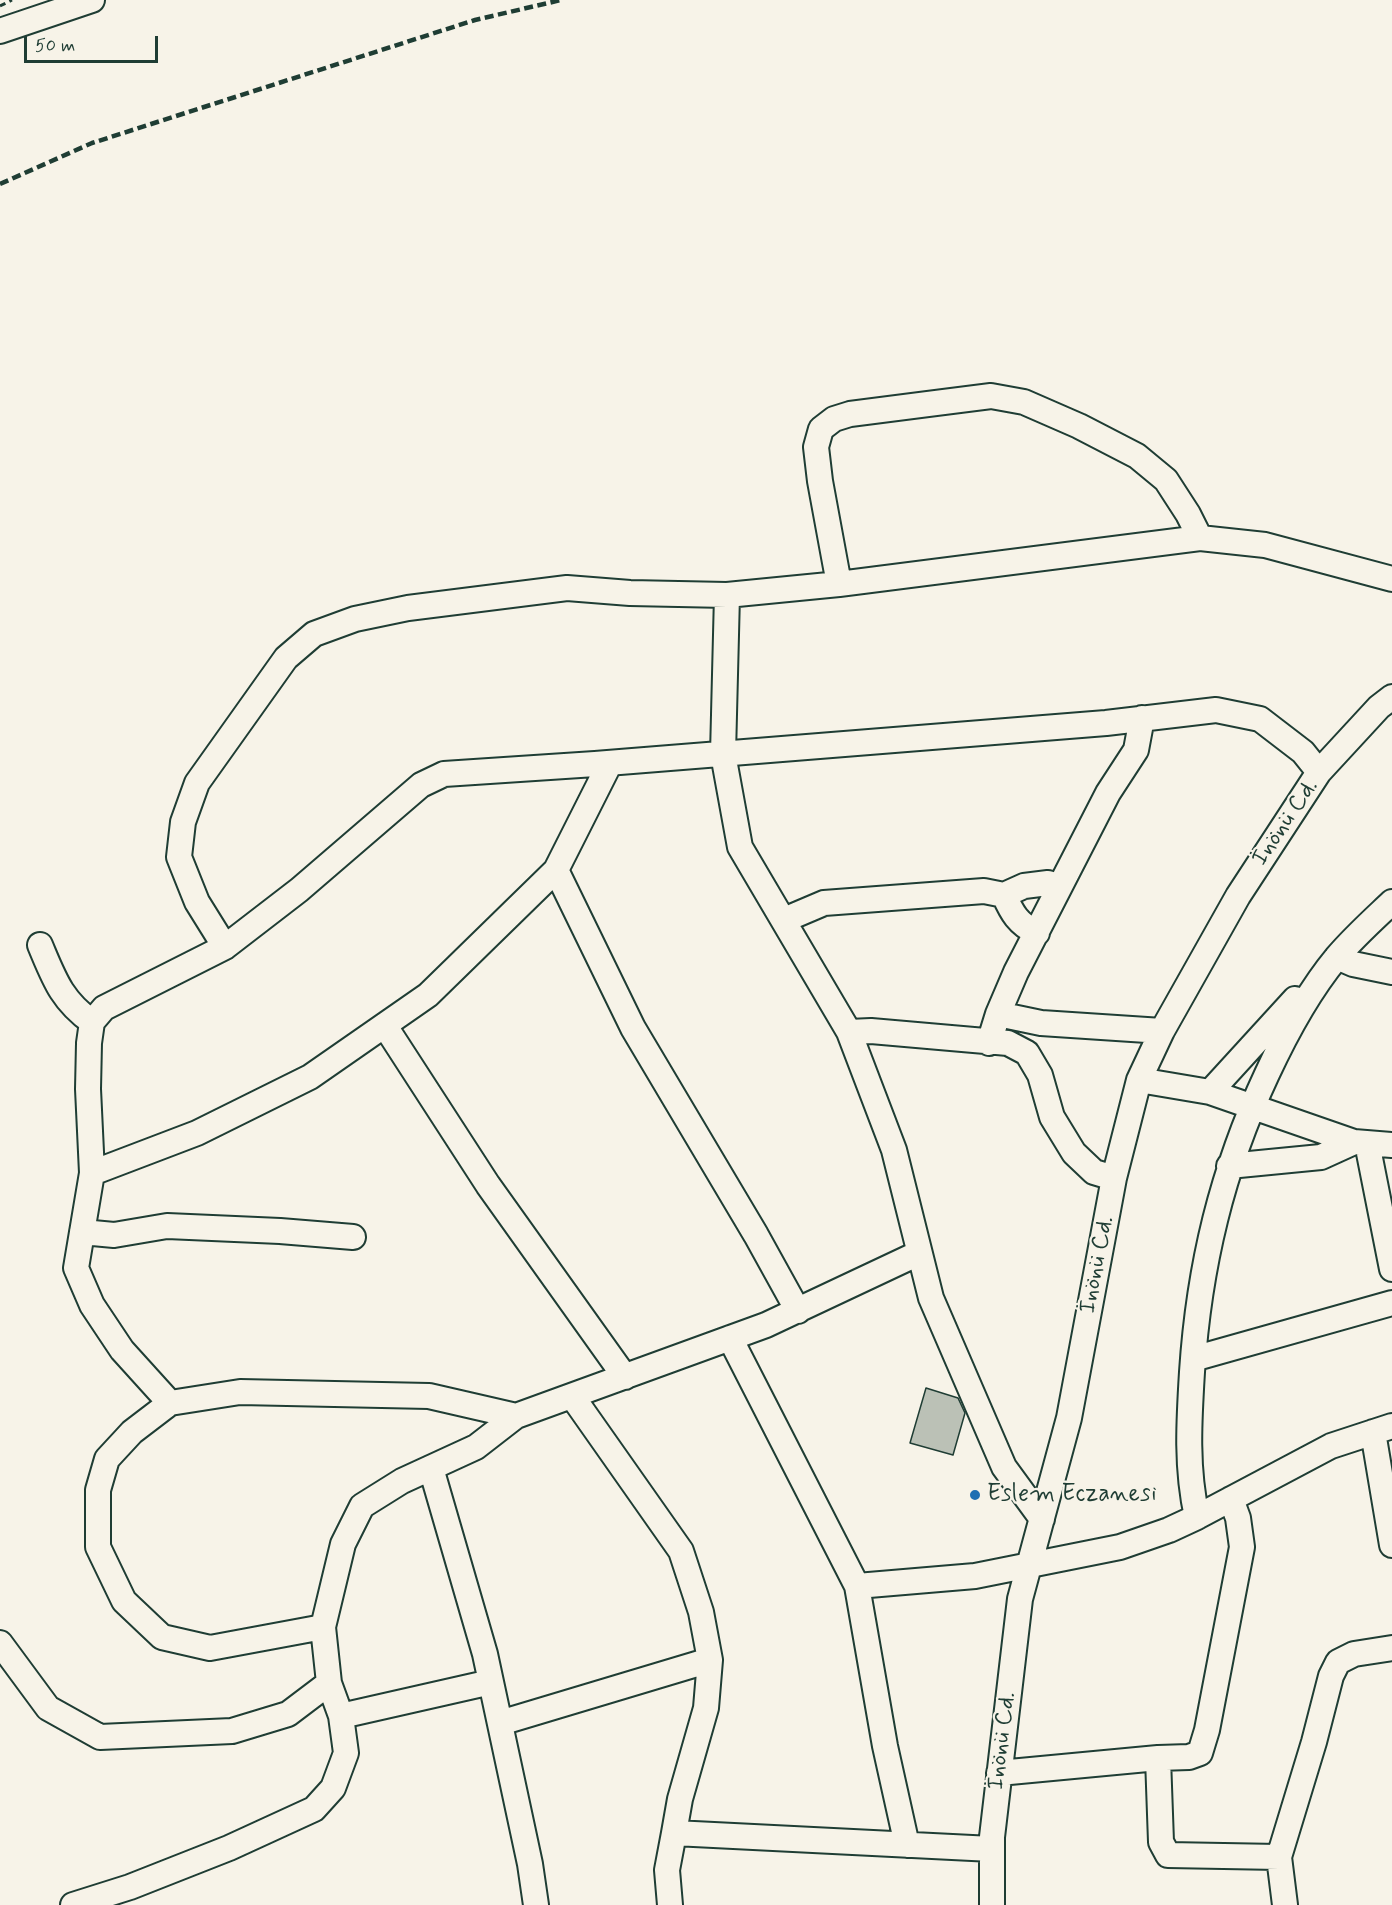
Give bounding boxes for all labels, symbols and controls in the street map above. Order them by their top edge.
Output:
scale bar [27,24,160,62]
text: 50 m [35,34,75,58]
street label: İnönü Cd. [1247,774,1325,872]
street label: İnönü Cd. [1074,1214,1122,1316]
place label: Eslem Eczanesi [987,1481,1157,1509]
marker: Eslem Eczanesi [968,1488,982,1502]
street label: İnönü Cd. [983,1690,1023,1792]

